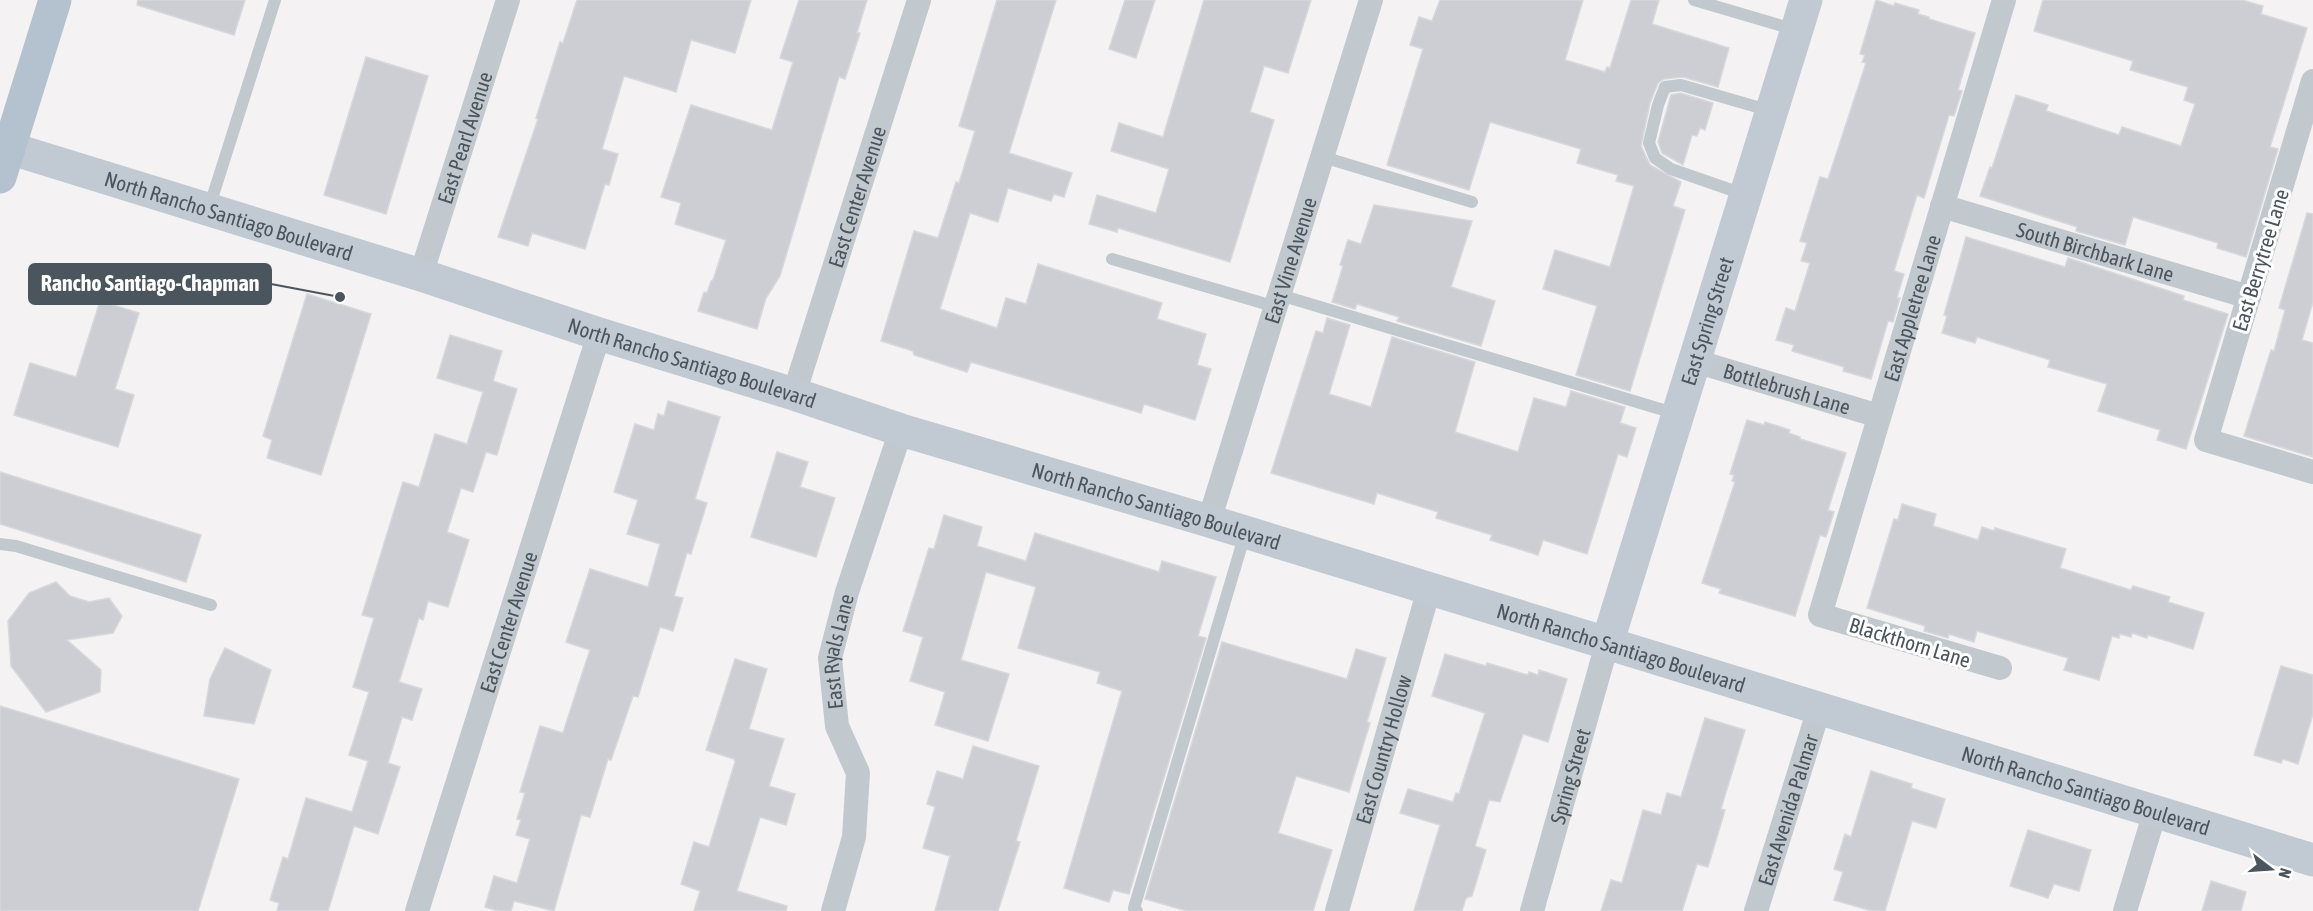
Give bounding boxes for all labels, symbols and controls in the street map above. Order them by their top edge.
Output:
street label: East Pearl Avenue [432,69,497,207]
street label: East Center Avenue [823,123,890,270]
street label: North Rancho Santiago Boulevard [102,166,356,265]
street label: East Berrytree Lane [2227,186,2293,334]
street label: East Vine Avenue [1259,194,1321,326]
street label: South Birchbark Lane [2014,217,2177,286]
street label: East Appletree Lane [1879,232,1945,384]
street label: East Spring Street [1676,254,1738,388]
callout: Rancho Santiago-Chapman [29,264,271,304]
text: Rancho Santiago-Chapman [41,270,259,296]
street label: North Rancho Santiago Boulevard [565,313,819,413]
street label: Bottlebrush Lane [1721,358,1853,419]
street label: North Rancho Santiago Boulevard [1029,457,1284,554]
street label: East Center Avenue [475,548,542,696]
street label: East Ryals Lane [818,591,858,711]
street label: North Rancho Santiago Boulevard [1494,598,1748,697]
street label: Blackthorn Lane [1847,612,1973,672]
street label: East Country Hollow [1350,672,1416,827]
street label: Spring Street [1545,726,1595,827]
street label: East Avenida Palmar [1753,730,1823,888]
street label: North Rancho Santiago Boulevard [1959,741,2213,840]
north arrow [2241,839,2301,899]
text: N [2275,866,2295,881]

